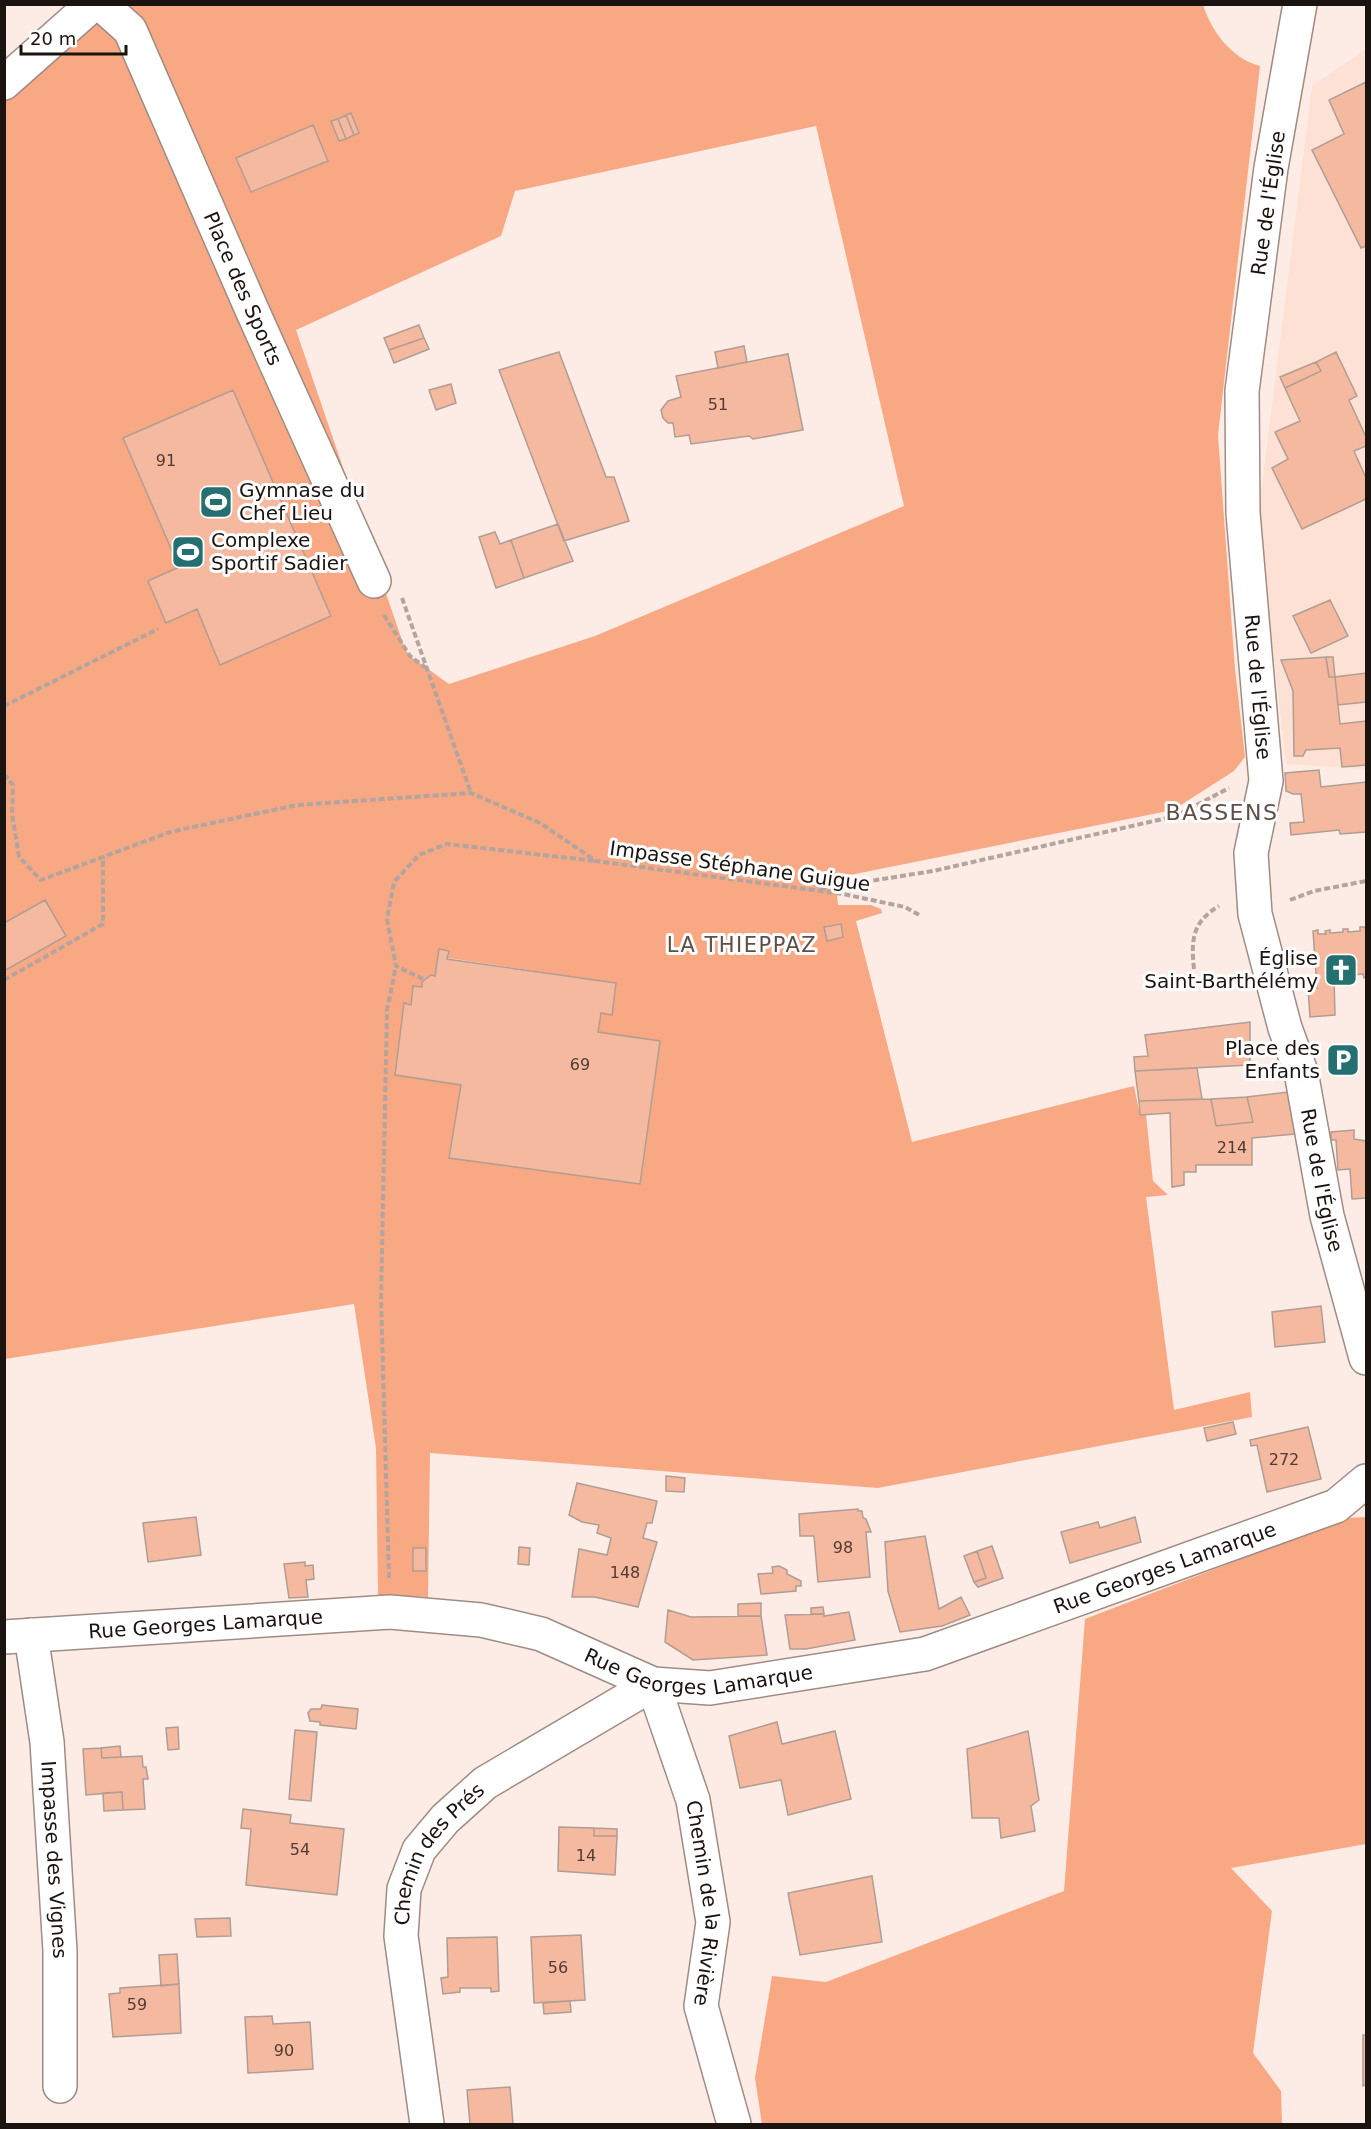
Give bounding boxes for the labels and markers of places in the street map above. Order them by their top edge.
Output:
place label: Gymnase du Chef Lieu [239,478,365,525]
sports icon: Gymnase du Chef Lieu [198,484,234,520]
place label: Complexe Sportif Sadier [211,528,348,575]
sports icon: Complexe Sportif Sadier [170,534,206,570]
place label: Église Saint-Barthélémy [1144,946,1318,993]
church icon: Église Saint-Barthélémy [1323,952,1359,988]
place label: Place des Enfants [1225,1036,1320,1083]
parking icon: Place des Enfants [1325,1042,1361,1078]

